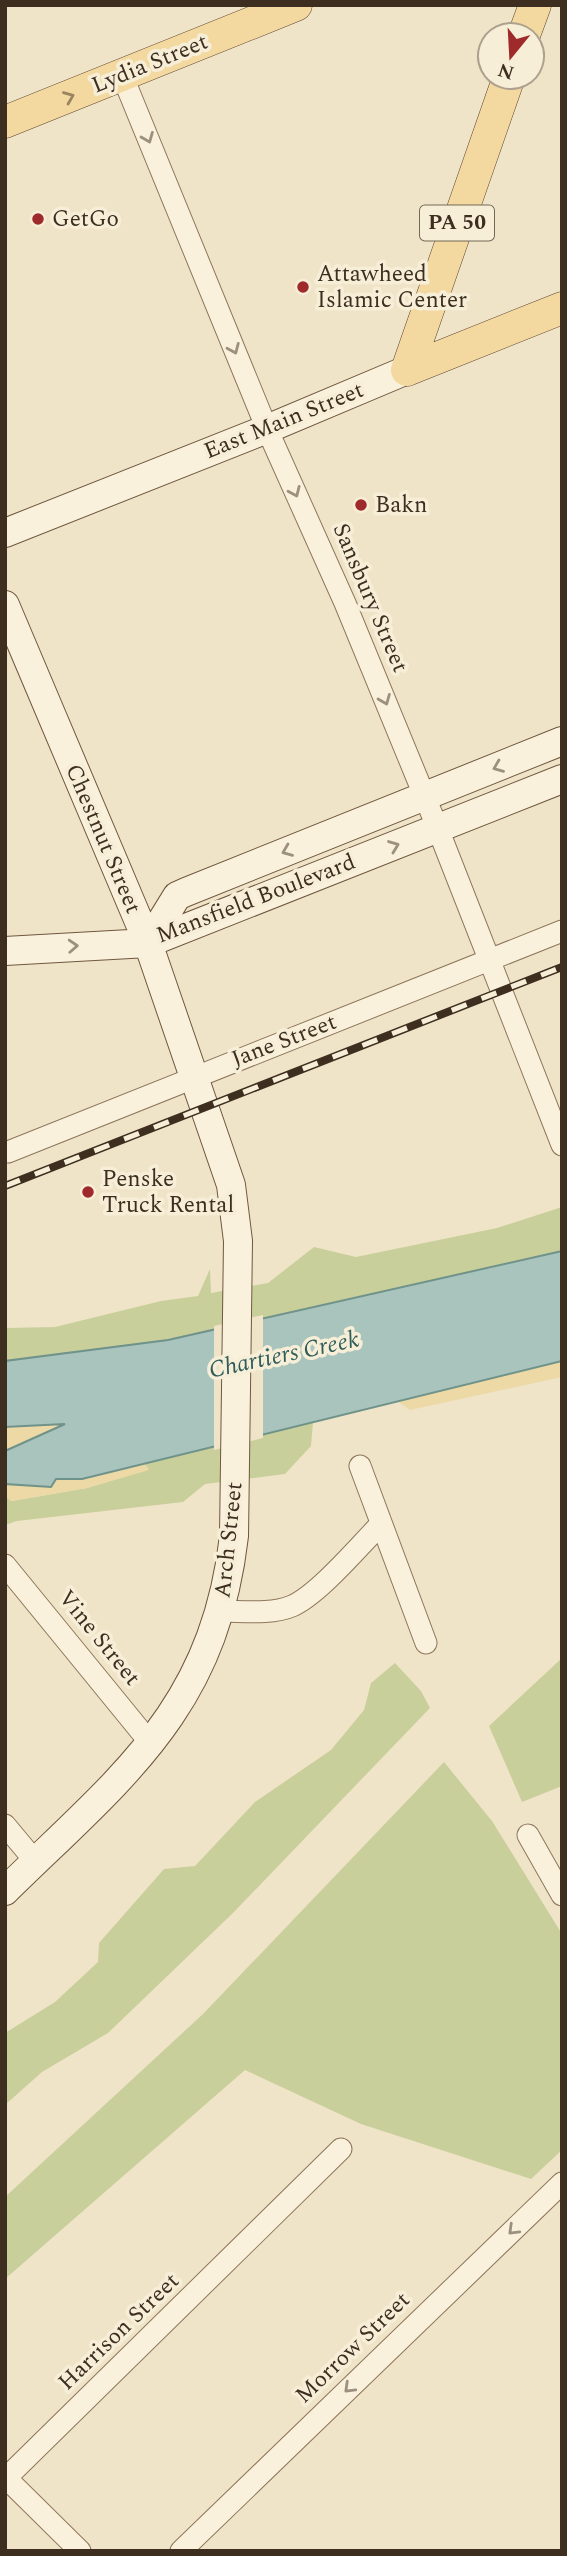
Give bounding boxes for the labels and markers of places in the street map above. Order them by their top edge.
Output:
place label: GetGo [52,202,119,237]
marker: GetGo [30,211,46,227]
place label: Attawheed Islamic Center [317,257,467,318]
marker: Attawheed Islamic Center [295,279,311,295]
place label: Bakn [375,488,428,523]
marker: Bakn [353,497,369,513]
place label: Penske Truck Rental [102,1162,234,1223]
marker: Penske Truck Rental [80,1184,96,1200]

